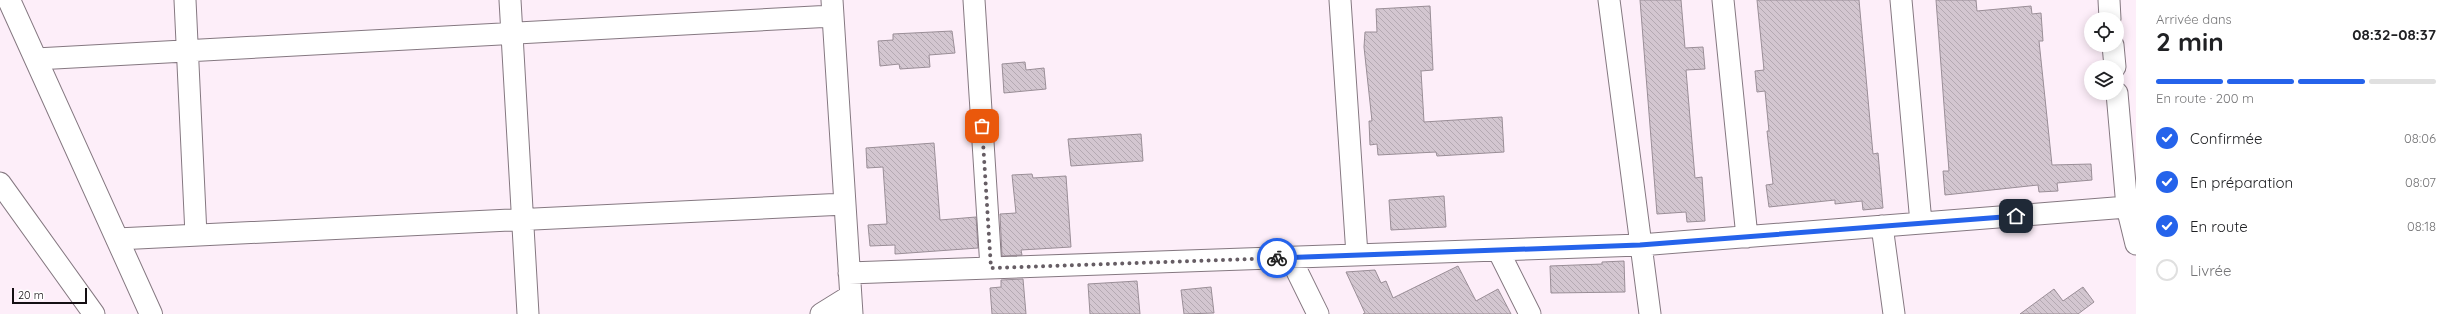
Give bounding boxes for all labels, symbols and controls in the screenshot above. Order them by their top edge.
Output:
text: Arrivée dans [2156,11,2232,27]
map controls [2084,12,2124,100]
button: locate [2084,12,2124,52]
text: 2 min [2156,25,2224,58]
text: 08:32–08:37 [2352,25,2436,44]
button: layers [2084,60,2124,100]
text: En route · 200 m [2156,90,2254,106]
pin [965,109,999,143]
icon: bag [971,115,993,137]
icon: check [2156,127,2178,149]
text: Confirmée [2190,129,2263,148]
text: 08:06 [2404,130,2436,146]
icon: check [2156,171,2178,193]
text: En préparation [2190,173,2293,192]
text: 08:07 [2405,174,2436,190]
pin [1999,199,2033,233]
icon: home [2005,205,2027,227]
icon: check [2156,215,2178,237]
text: En route [2190,217,2248,236]
text: 08:18 [2407,218,2436,234]
courier [1257,238,1297,278]
icon: bike [1266,247,1288,269]
text: Livrée [2190,261,2232,280]
scale bar [12,286,87,305]
text: 20 m [18,288,44,302]

